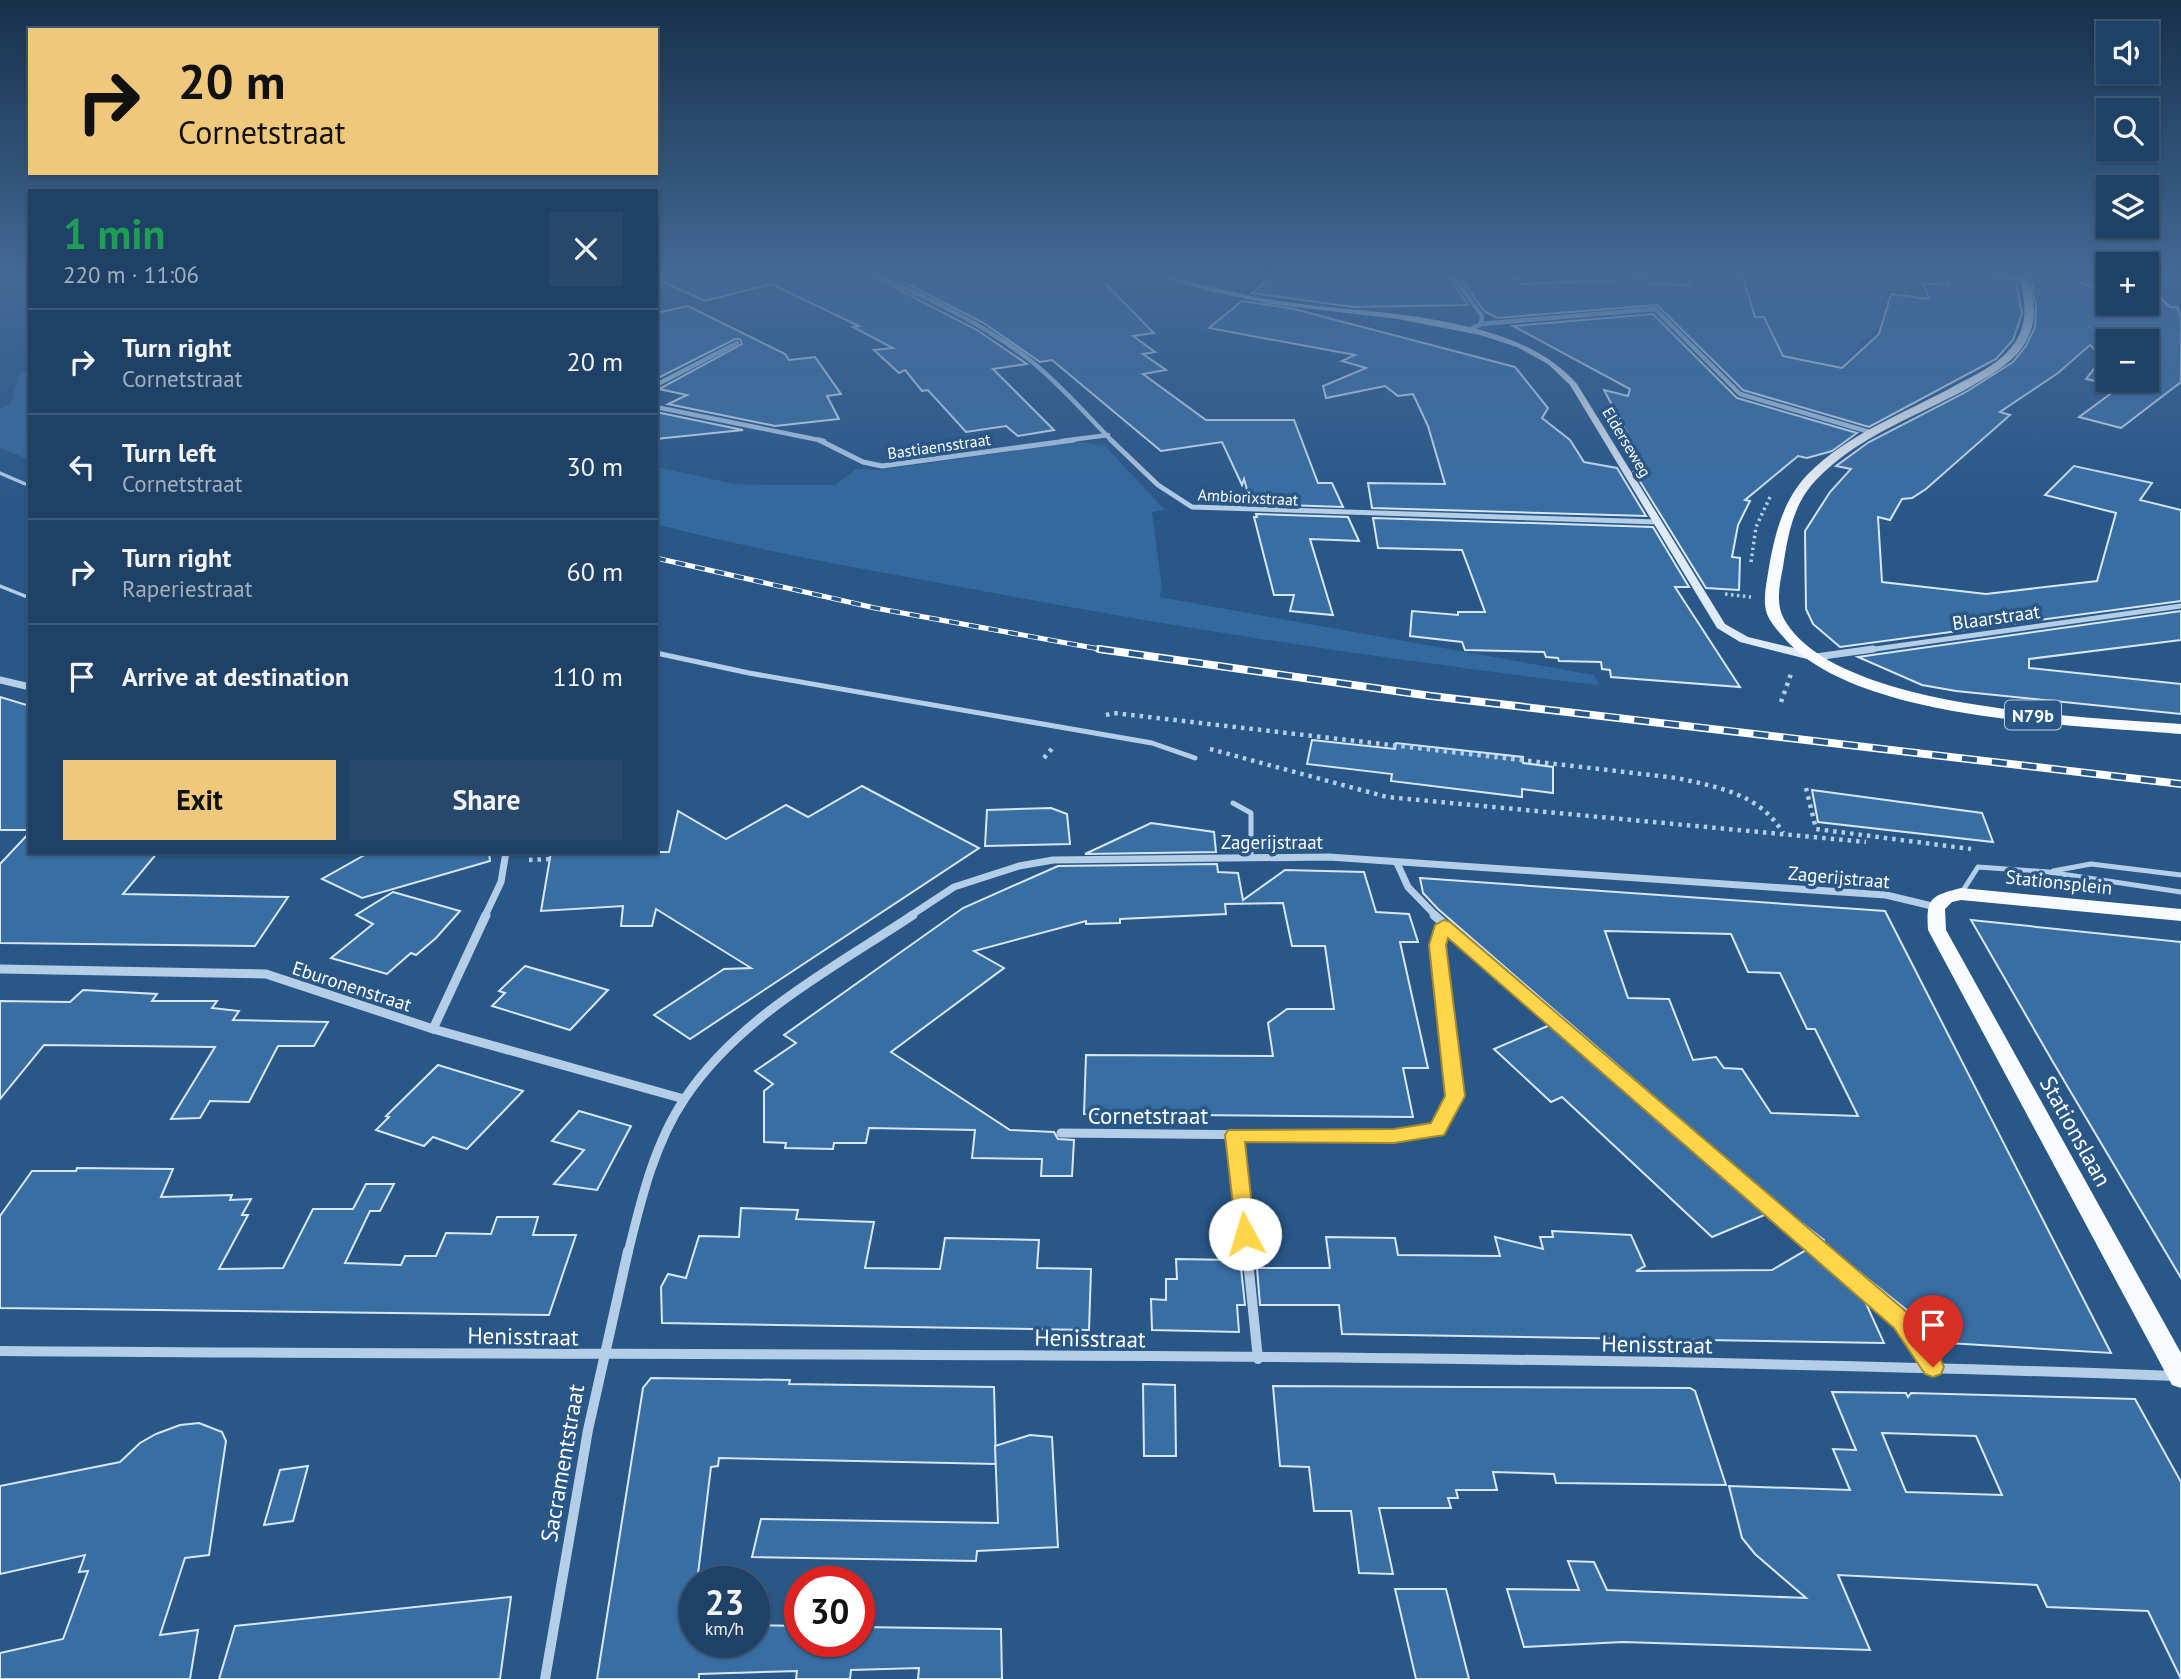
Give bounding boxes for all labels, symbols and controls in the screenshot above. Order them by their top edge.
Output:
map controls [2096,21,2159,392]
button: sound [2096,21,2159,84]
text: 20 m [178,49,285,113]
icon: right [63,56,154,147]
button: search [2096,98,2159,161]
text: Cornetstraat [178,111,346,153]
button: layers [2096,175,2159,238]
text: 1 min [63,206,165,261]
button: close [549,212,623,286]
button: + [2096,252,2159,315]
text: 220 m · 11:06 [63,260,199,289]
button: − [2096,329,2159,392]
text: Turn right [122,331,231,364]
icon: right [63,343,101,381]
text: 20 m [567,345,623,378]
text: Cornetstraat [122,364,242,393]
street label: Elderseweg [1598,403,1656,481]
street label: Bastiaensstraat [886,429,993,463]
text: Turn left [122,436,216,469]
icon: left [63,448,101,486]
text: 30 m [567,450,623,483]
text: Cornetstraat [122,469,242,498]
street label: Ambiorixstraat [1197,484,1299,510]
text: Turn right [122,541,231,574]
icon: right [63,553,101,591]
text: 60 m [567,555,623,588]
text: Raperiestraat [122,574,253,603]
street label: Blaarstraat [1951,599,2042,635]
icon: arrive [63,658,101,696]
text: Arrive at destination [122,660,349,693]
text: 110 m [552,660,623,693]
road number: N79b [2005,700,2061,730]
button: Exit [63,760,336,840]
button: Share [350,760,623,840]
street label: Zagerijstraat [1221,830,1324,854]
street label: Zagerijstraat [1787,861,1891,893]
street label: Stationsplein [2005,864,2113,900]
street label: Eburonenstraat [289,955,415,1017]
street label: Stationslaan [2034,1071,2118,1191]
street label: Cornetstraat [1088,1101,1208,1130]
position arrow [1208,1197,1282,1271]
pin [1903,1295,1963,1367]
icon: arrive [1914,1306,1952,1344]
street label: Henisstraat [467,1321,579,1351]
street label: Henisstraat [1034,1323,1146,1353]
street label: Henisstraat [1601,1329,1713,1359]
street label: Sacramentstraat [534,1382,590,1544]
speed limit sign: 30 [784,1566,875,1657]
text: 23 [705,1579,744,1625]
text: km/h [705,1617,744,1640]

